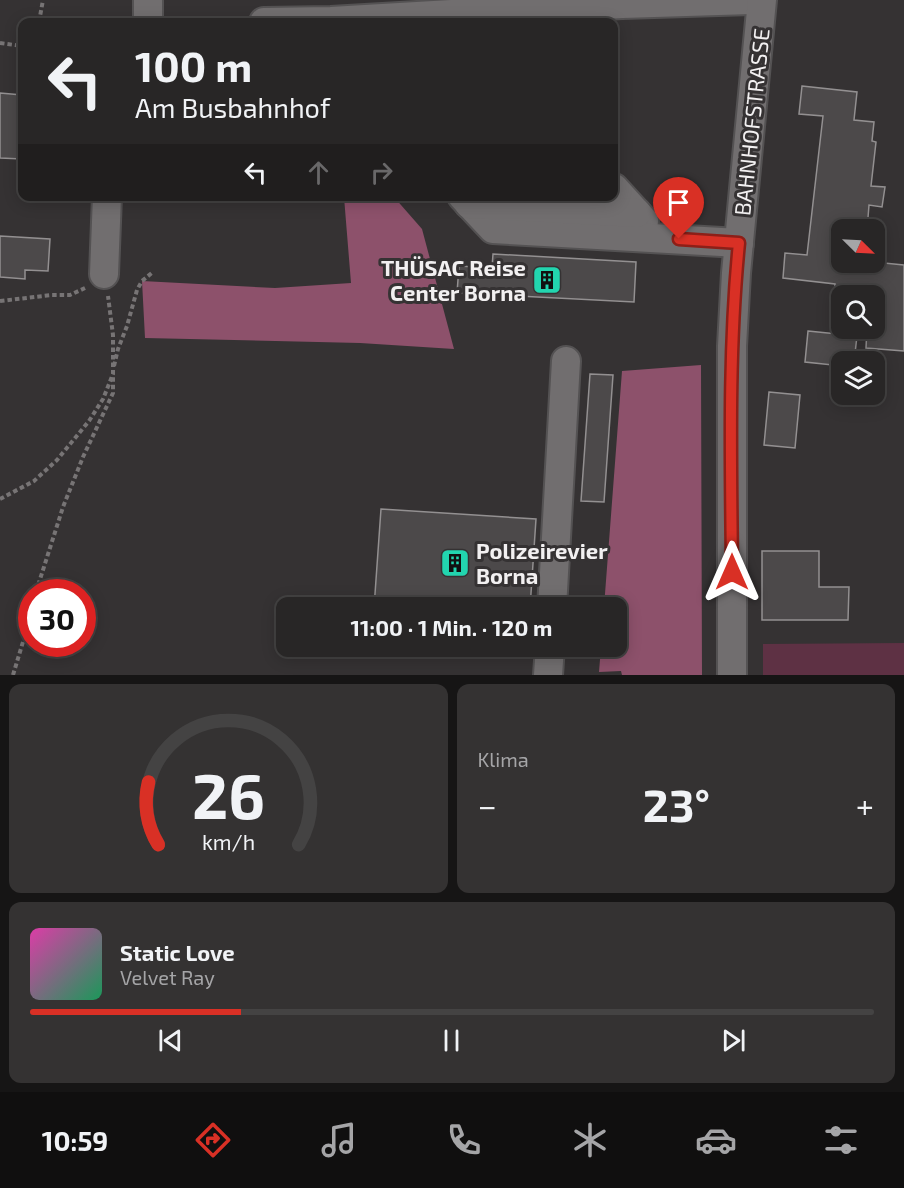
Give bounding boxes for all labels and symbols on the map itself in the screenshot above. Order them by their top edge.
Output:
street label: BAHNHOFSTRASSE [728,27,774,217]
pin [653,177,704,239]
north arrow [831,219,885,273]
place label: THÜSAC Reise Center Borna [381,254,526,305]
building icon: THÜSAC Reise Center Borna [531,264,563,296]
place label: Polizeirevier Borna [476,537,608,588]
position arrow [700,540,764,604]
building icon: Polizeirevier Borna [439,547,471,579]
speed limit sign: 30 [18,579,96,657]

